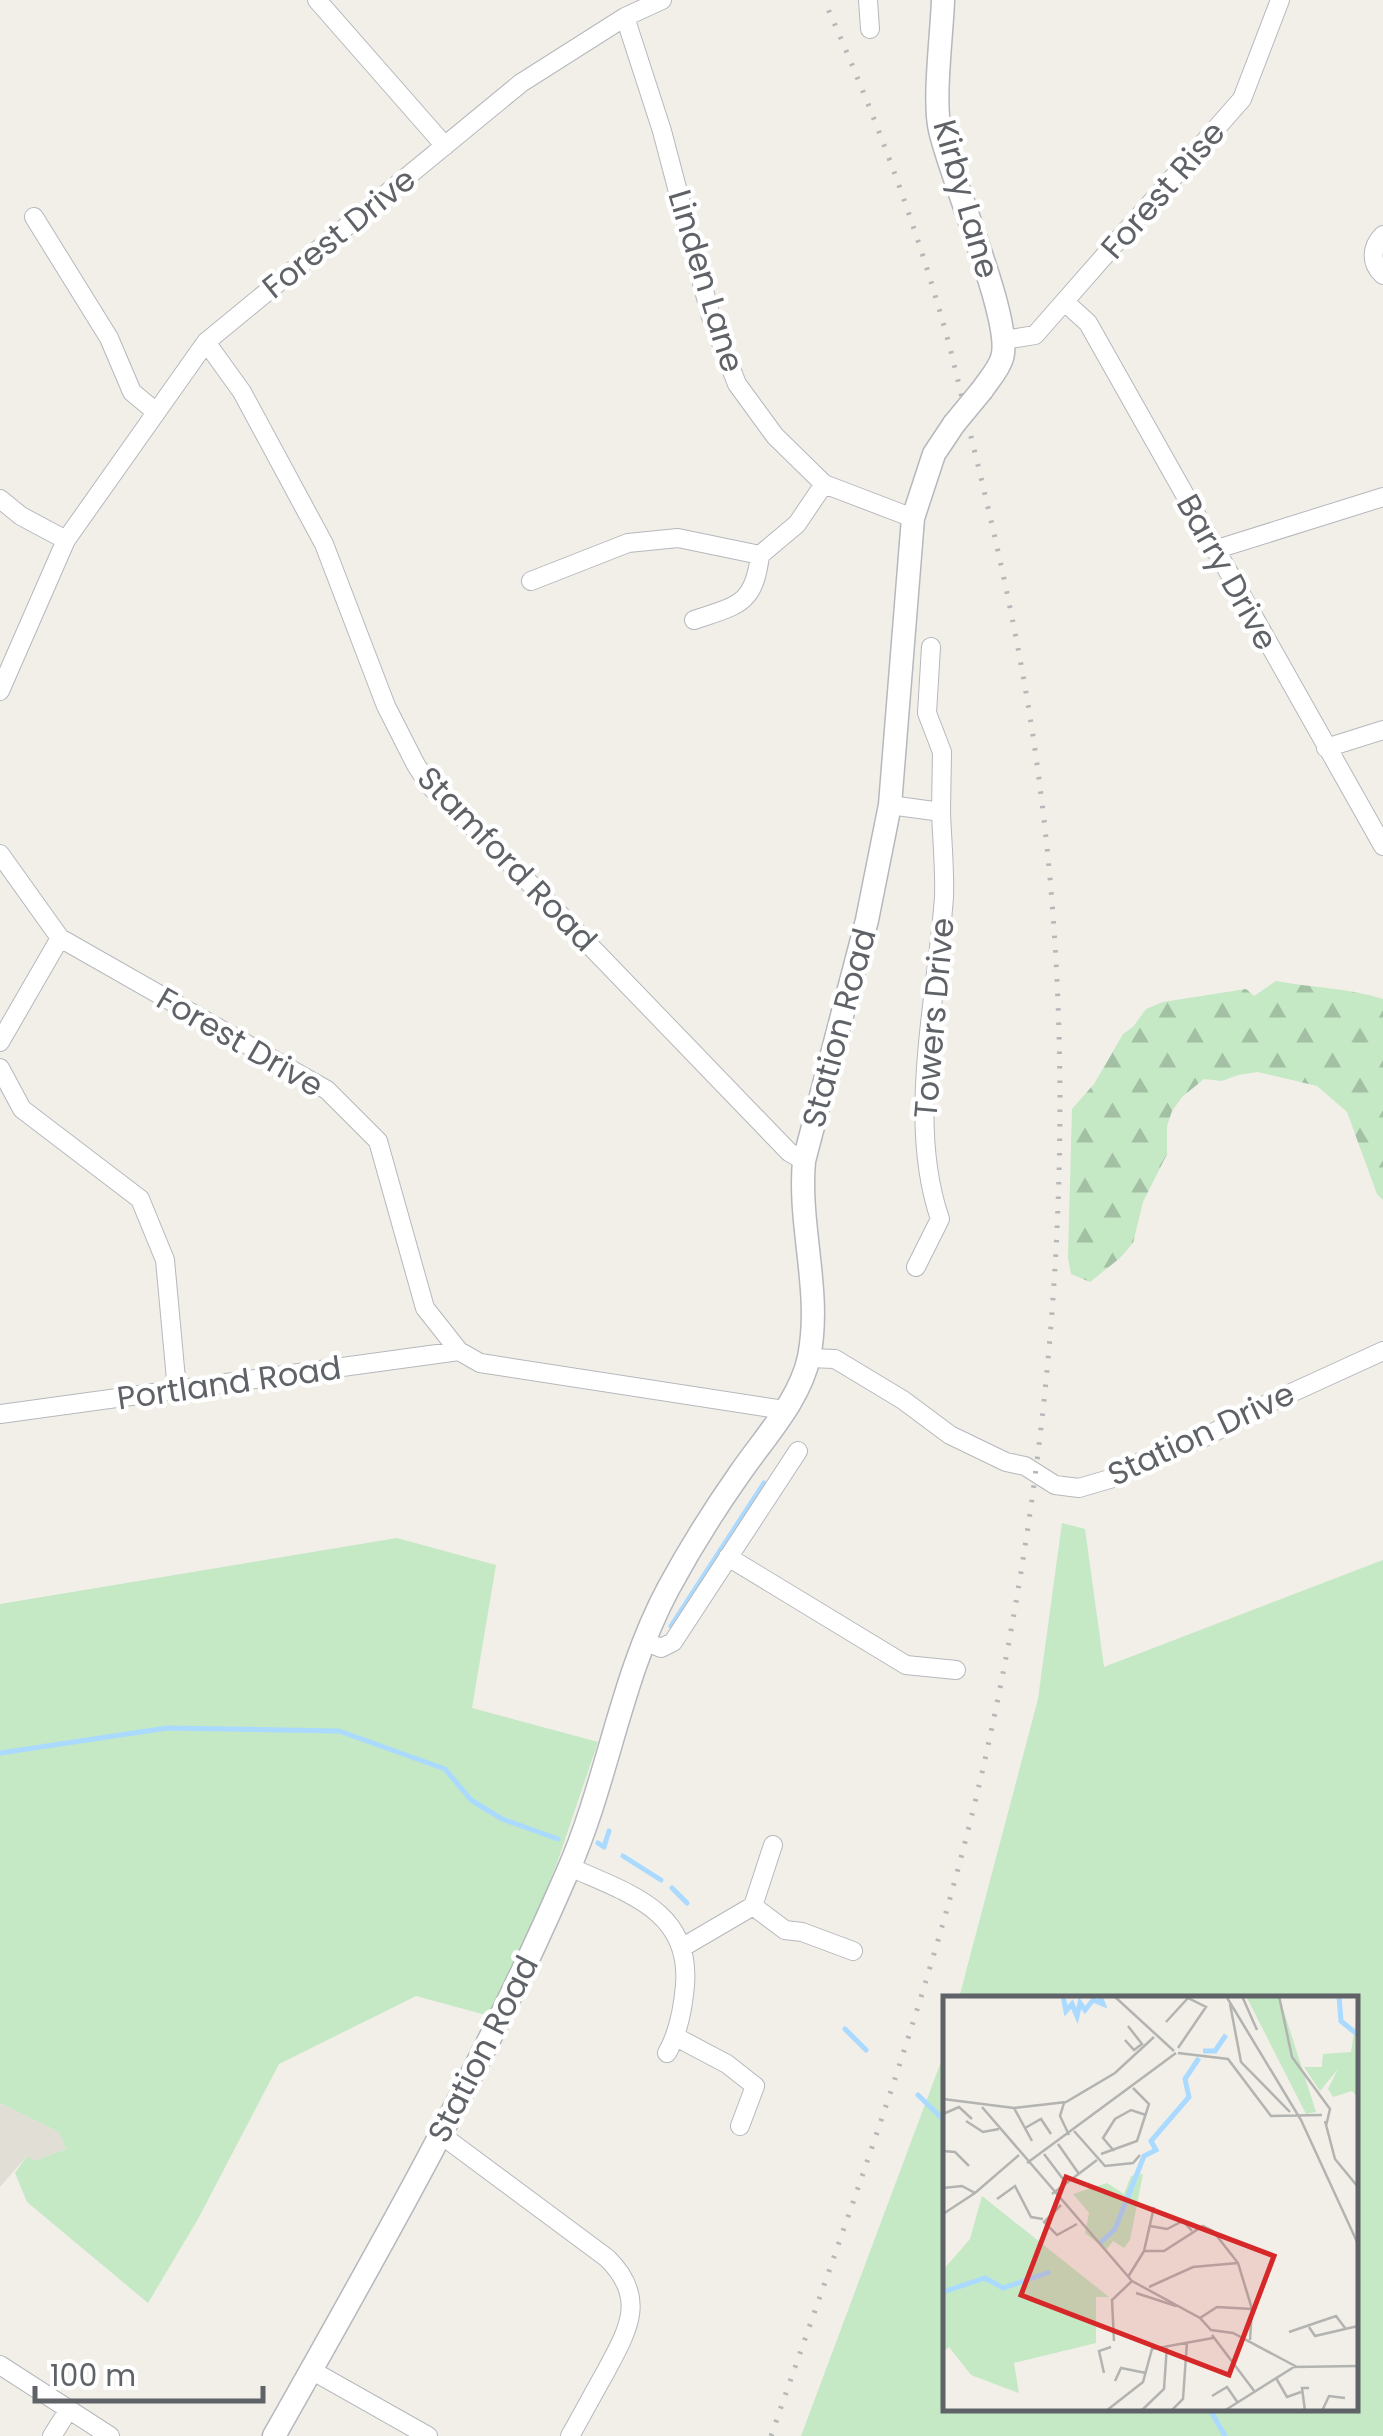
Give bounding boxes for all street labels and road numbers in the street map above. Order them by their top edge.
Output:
street label: Forest Rise [1090,111,1235,268]
street label: Kirby Lane [922,114,1011,283]
street label: Forest Drive [252,157,425,308]
street label: Linden Lane [657,184,756,378]
street label: Barry Drive [1166,486,1289,658]
street label: Stamford Road [407,756,607,961]
street label: Towers Drive [902,916,965,1120]
street label: Station Road [790,923,887,1132]
street label: Forest Drive [149,976,332,1107]
street label: Portland Road [114,1345,344,1421]
street label: Station Drive [1100,1371,1302,1496]
street label: Station Road [416,1948,549,2150]

